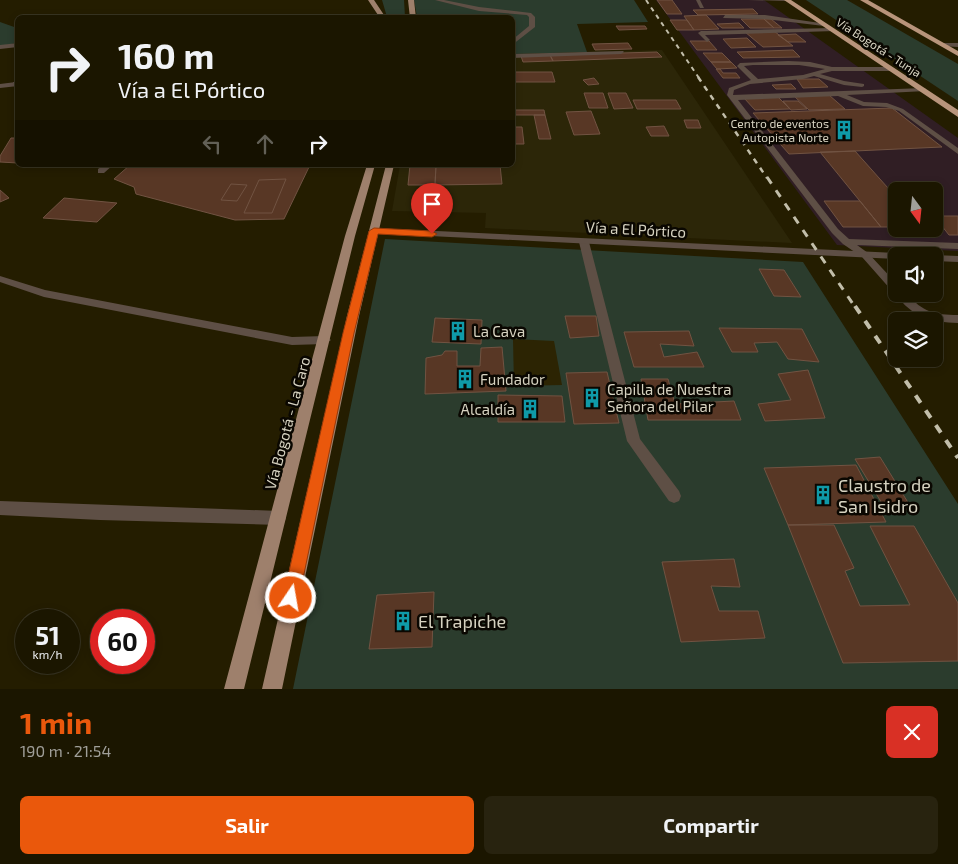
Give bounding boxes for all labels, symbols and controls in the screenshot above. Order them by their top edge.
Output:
street label: Vía Bogotá - Tunja [833,14,924,80]
text: 160 m [118,34,214,76]
icon: right [35,35,100,100]
text: Vía a El Pórtico [118,76,265,102]
place label: Centro de eventos Autopista Norte [730,116,829,144]
building icon: Centro de eventos Autopista Norte [833,119,855,141]
icon: left [198,130,226,158]
icon: ahead [251,130,279,158]
icon: right [304,130,332,158]
north arrow [888,182,942,238]
map controls [888,182,943,367]
pin [411,183,453,234]
icon: arrive [418,190,446,218]
street label: Vía a El Pórtico [585,217,687,241]
button: sound [888,247,943,302]
button: layers [888,312,943,367]
building icon: La Cava [447,320,469,342]
place label: La Cava [473,322,525,340]
street label: Vía Bogotá - La Caro [261,355,313,491]
building icon: Fundador [454,368,476,390]
place label: Fundador [480,370,545,388]
place label: Capilla de Nuestra Señora del Pilar [607,380,731,415]
building icon: Capilla de Nuestra Señora del Pilar [581,387,603,409]
building icon: Alcaldía [519,398,541,420]
place label: Alcaldía [461,400,515,418]
place label: Claustro de San Isidro [838,474,931,517]
building icon: Claustro de San Isidro [812,484,834,506]
position arrow [264,571,316,623]
speed limit sign: 60 [90,609,155,674]
building icon: El Trapiche [392,610,414,632]
place label: El Trapiche [418,610,506,632]
text: 51 [35,620,60,650]
text: km/h [33,647,62,661]
text: 1 min [20,704,92,740]
button: close [886,706,938,758]
text: 190 m · 21:54 [20,741,111,760]
button: Salir [20,796,474,854]
button: Compartir [484,796,938,854]

